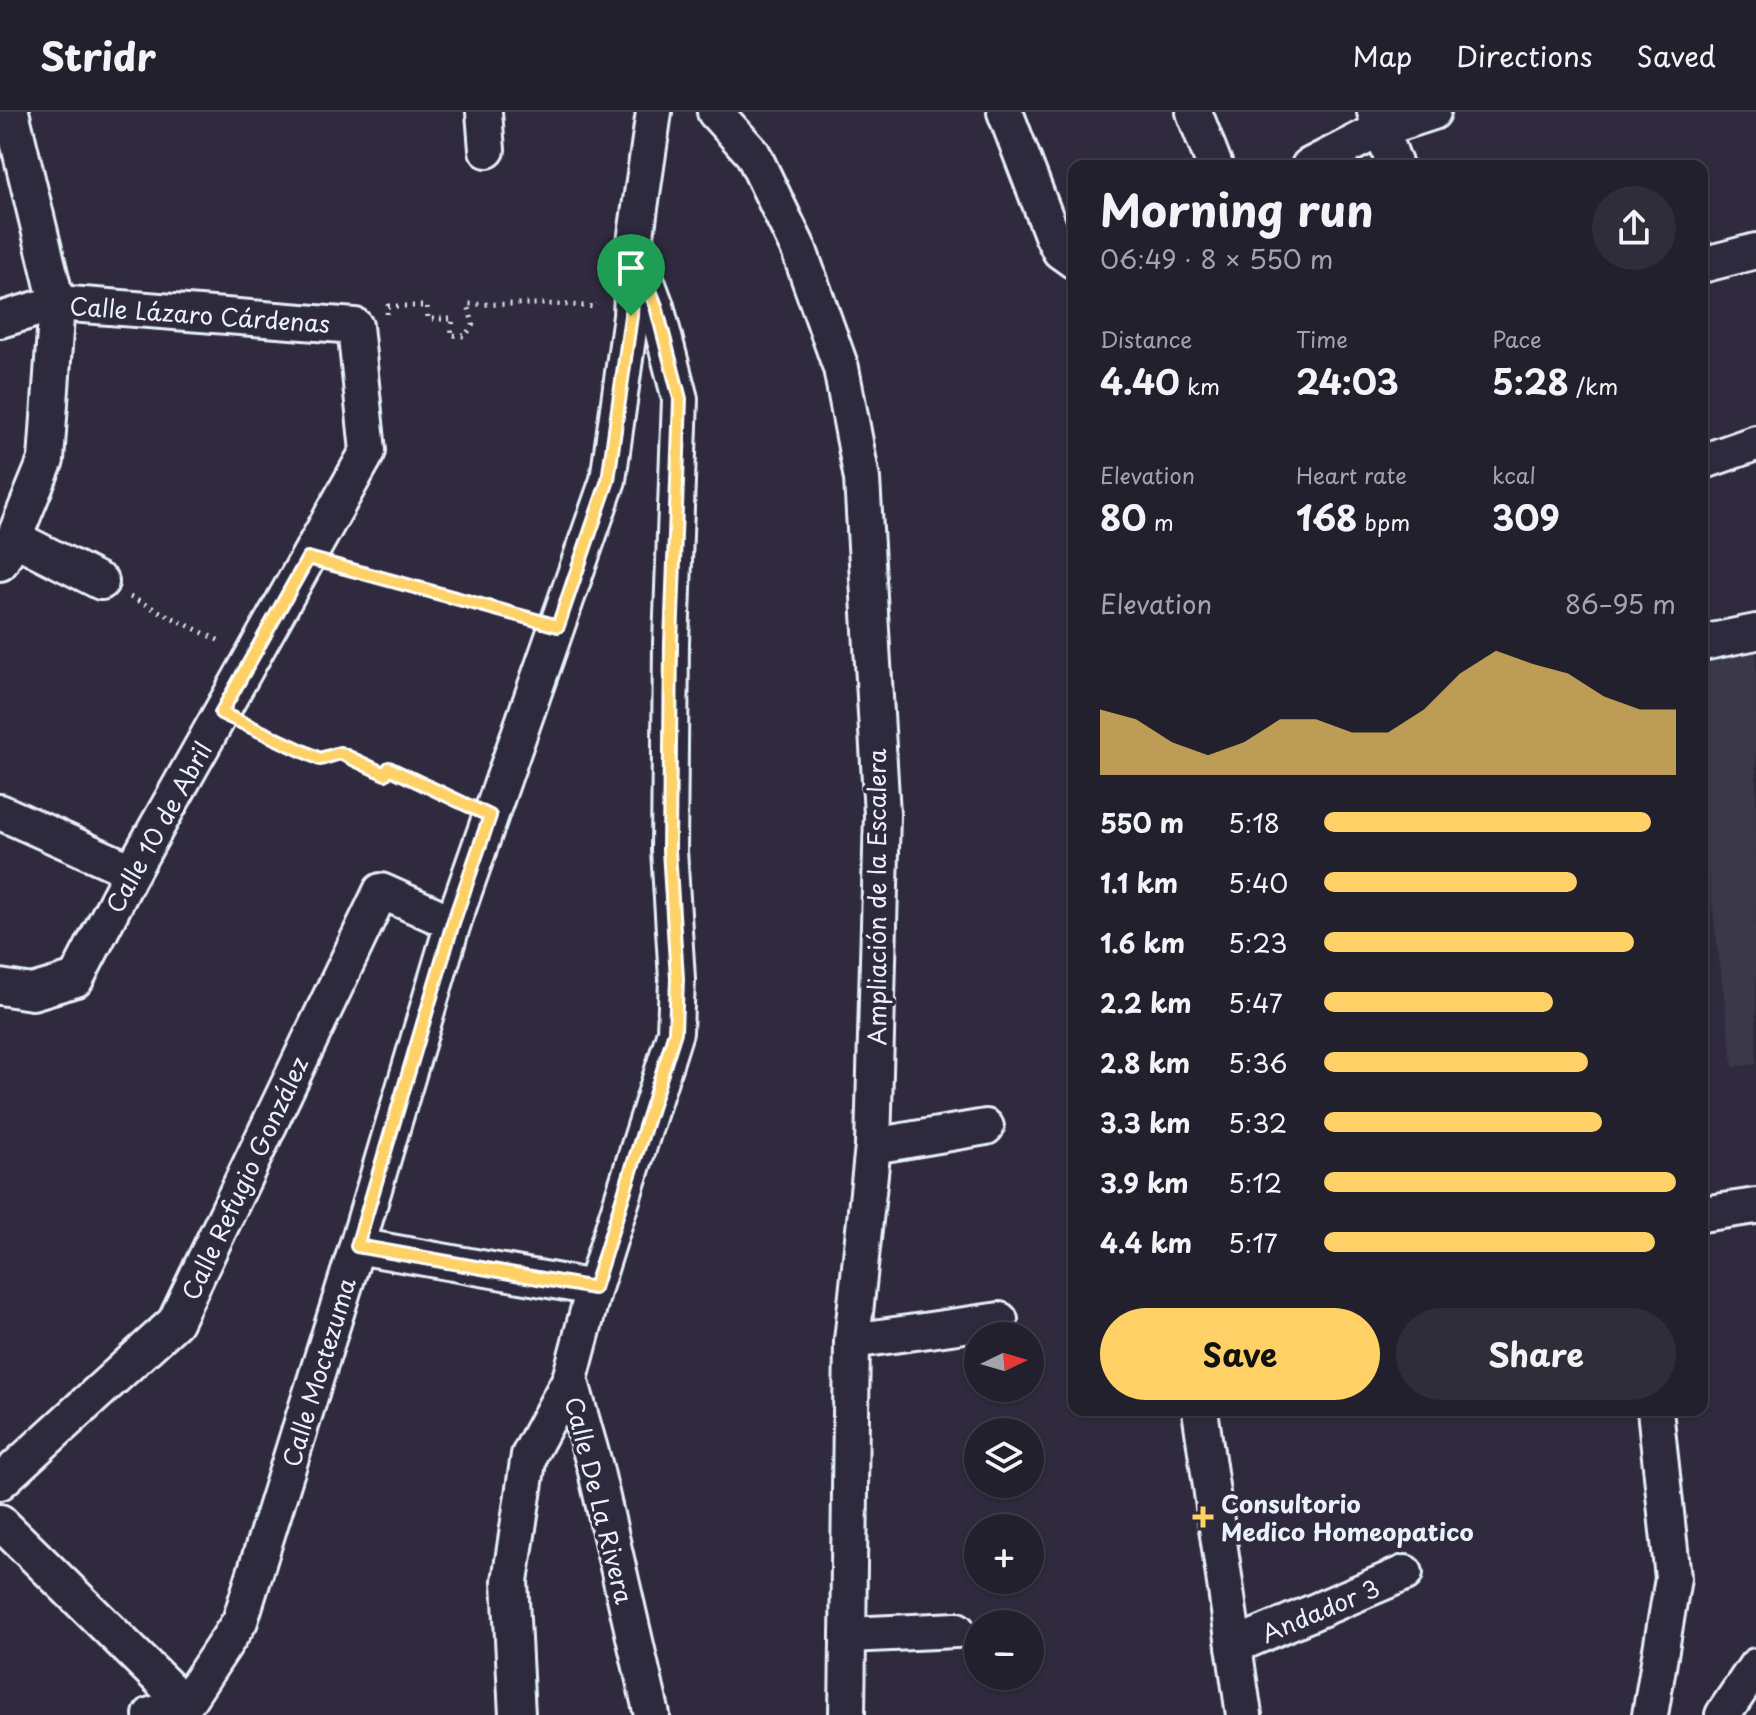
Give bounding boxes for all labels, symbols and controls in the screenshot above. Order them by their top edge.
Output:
text: Stridr [40,27,156,84]
text: Map [1353,34,1412,77]
text: Directions [1456,34,1593,77]
text: Saved [1637,34,1716,77]
text: Morning run [1100,176,1374,242]
button: share [1592,186,1676,270]
pin [597,234,665,316]
text: 06:49 · 8 × 550 m [1100,239,1334,278]
icon: arrive [609,246,653,290]
street label: Calle Lázaro Cárdenas [69,287,332,341]
text: Distance [1100,322,1192,355]
text: Time [1296,322,1348,355]
text: Pace [1492,322,1542,355]
text: 4.40 [1100,355,1180,407]
text: 24:03 [1296,355,1399,407]
text: 5:28 [1492,355,1569,407]
text: km [1180,369,1220,402]
text: /km [1569,369,1618,402]
text: Elevation [1100,458,1195,491]
text: Heart rate [1296,458,1407,491]
text: kcal [1492,458,1536,491]
text: 80 [1100,491,1146,543]
text: 168 [1296,491,1357,543]
text: 309 [1492,491,1560,543]
text: m [1146,505,1174,538]
text: bpm [1357,505,1410,538]
text: Elevation [1100,584,1212,623]
text: 86–95 m [1565,584,1676,623]
street label: Calle 10 de Abril [96,735,220,919]
street label: Ampliación de la Escalera [858,748,894,1045]
text: 550 m [1100,803,1184,842]
text: 5:18 [1228,803,1280,842]
text: 1.1 km [1100,863,1178,902]
text: 5:40 [1228,863,1288,902]
text: 1.6 km [1100,923,1185,962]
text: 5:23 [1228,923,1287,962]
text: 2.2 km [1100,983,1191,1022]
text: 5:47 [1228,983,1283,1022]
text: 2.8 km [1100,1043,1190,1082]
text: 5:36 [1228,1043,1288,1082]
street label: Calle Refugio González [172,1050,316,1306]
text: 3.3 km [1100,1103,1191,1142]
text: 5:32 [1228,1103,1287,1142]
text: 3.9 km [1100,1163,1189,1202]
text: 5:12 [1228,1163,1282,1202]
text: 4.4 km [1100,1223,1192,1262]
text: 5:17 [1228,1223,1278,1262]
street label: Calle Moctezuma [272,1273,364,1471]
button: Save [1100,1308,1380,1400]
button: Share [1396,1308,1676,1400]
north arrow [964,1322,1044,1402]
map controls [964,1322,1044,1690]
street label: Calle De La Rivera [557,1393,643,1608]
button: layers [964,1418,1044,1498]
place label: Consultorio Medico Homeopatico [1221,1485,1474,1549]
marker: Consultorio Medico Homeopatico [1192,1506,1214,1528]
button: + [964,1514,1044,1594]
street label: Andador 3 [1255,1569,1385,1651]
button: − [964,1610,1044,1690]

